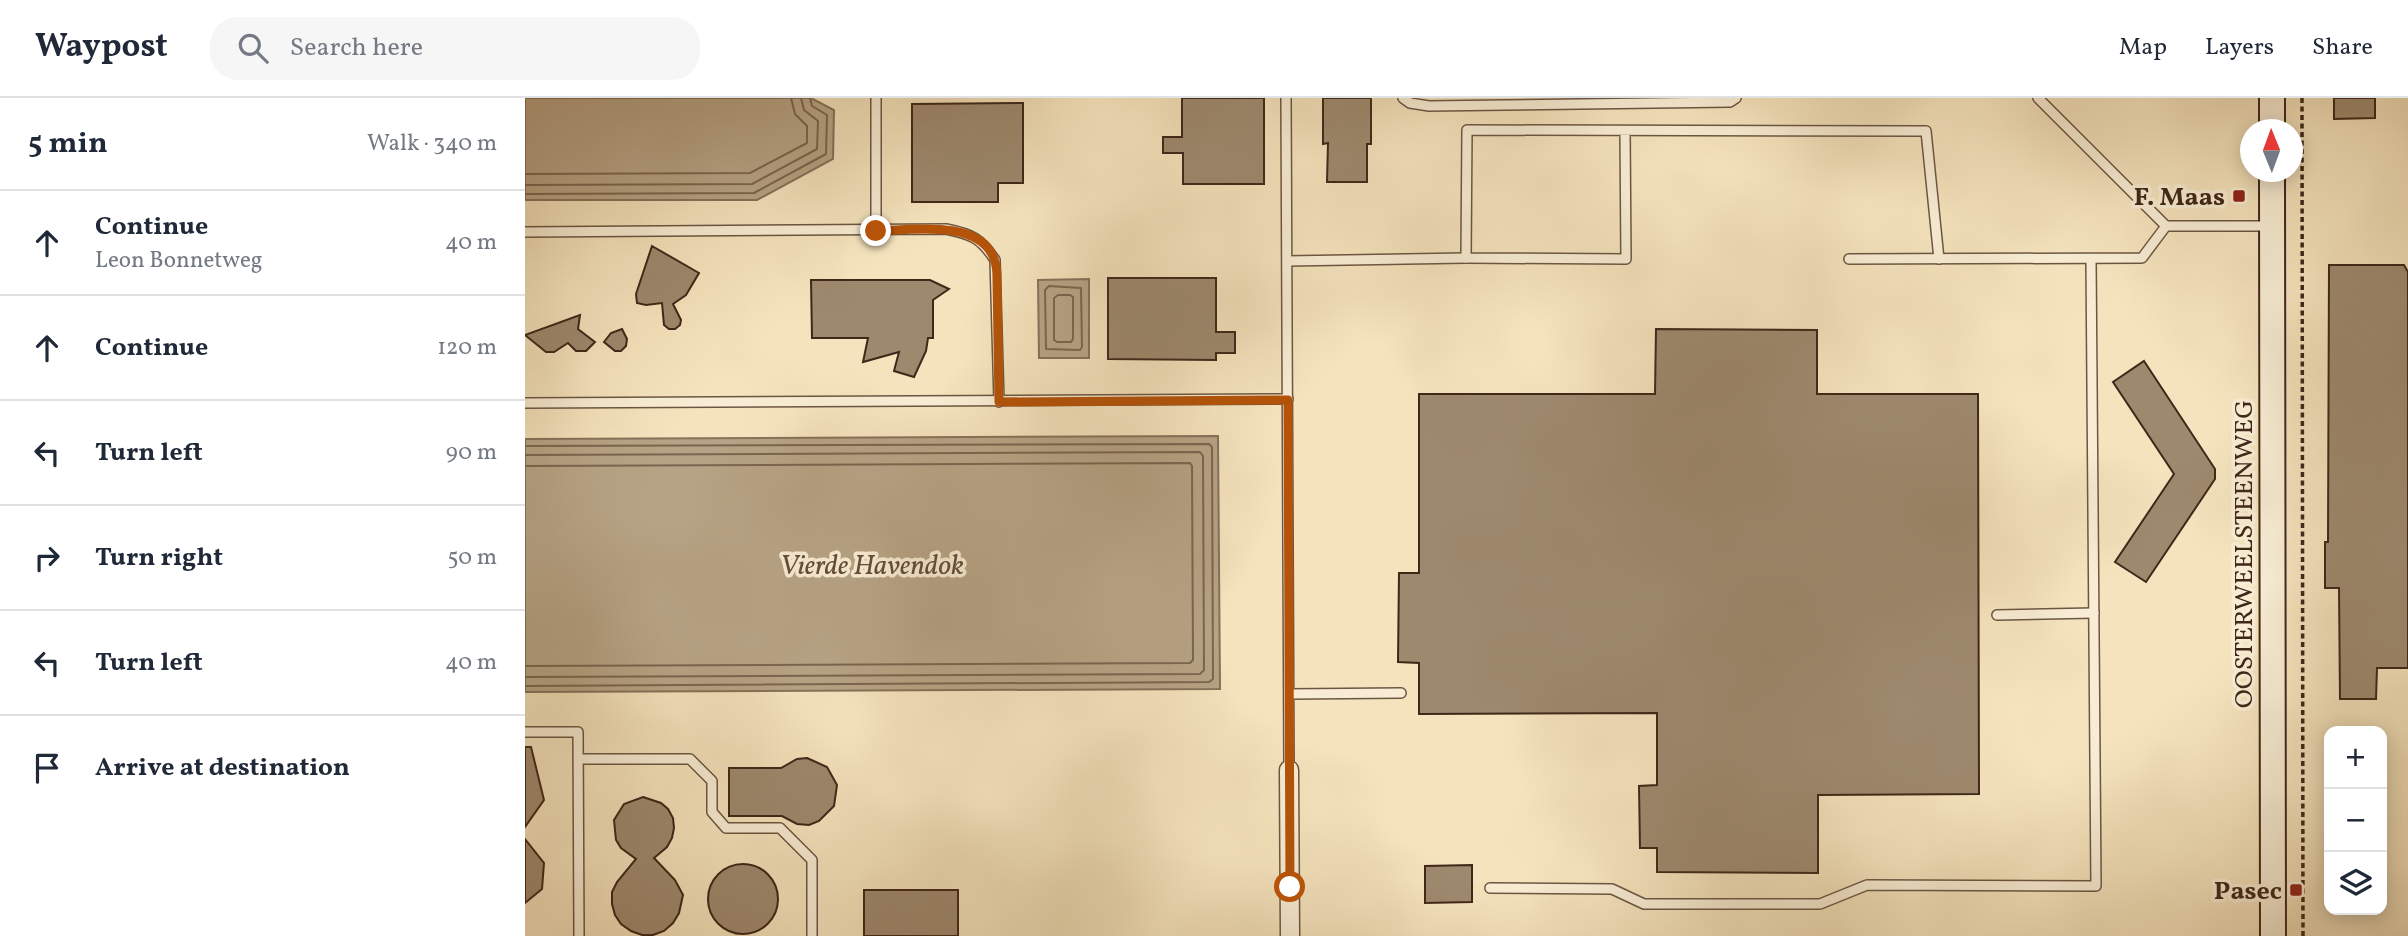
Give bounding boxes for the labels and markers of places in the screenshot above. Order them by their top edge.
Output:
place label: F. Maas [2134,180,2225,216]
marker: F. Maas [2231,188,2247,204]
place label: Pasec [2214,874,2282,910]
marker: Pasec [2288,882,2304,898]

